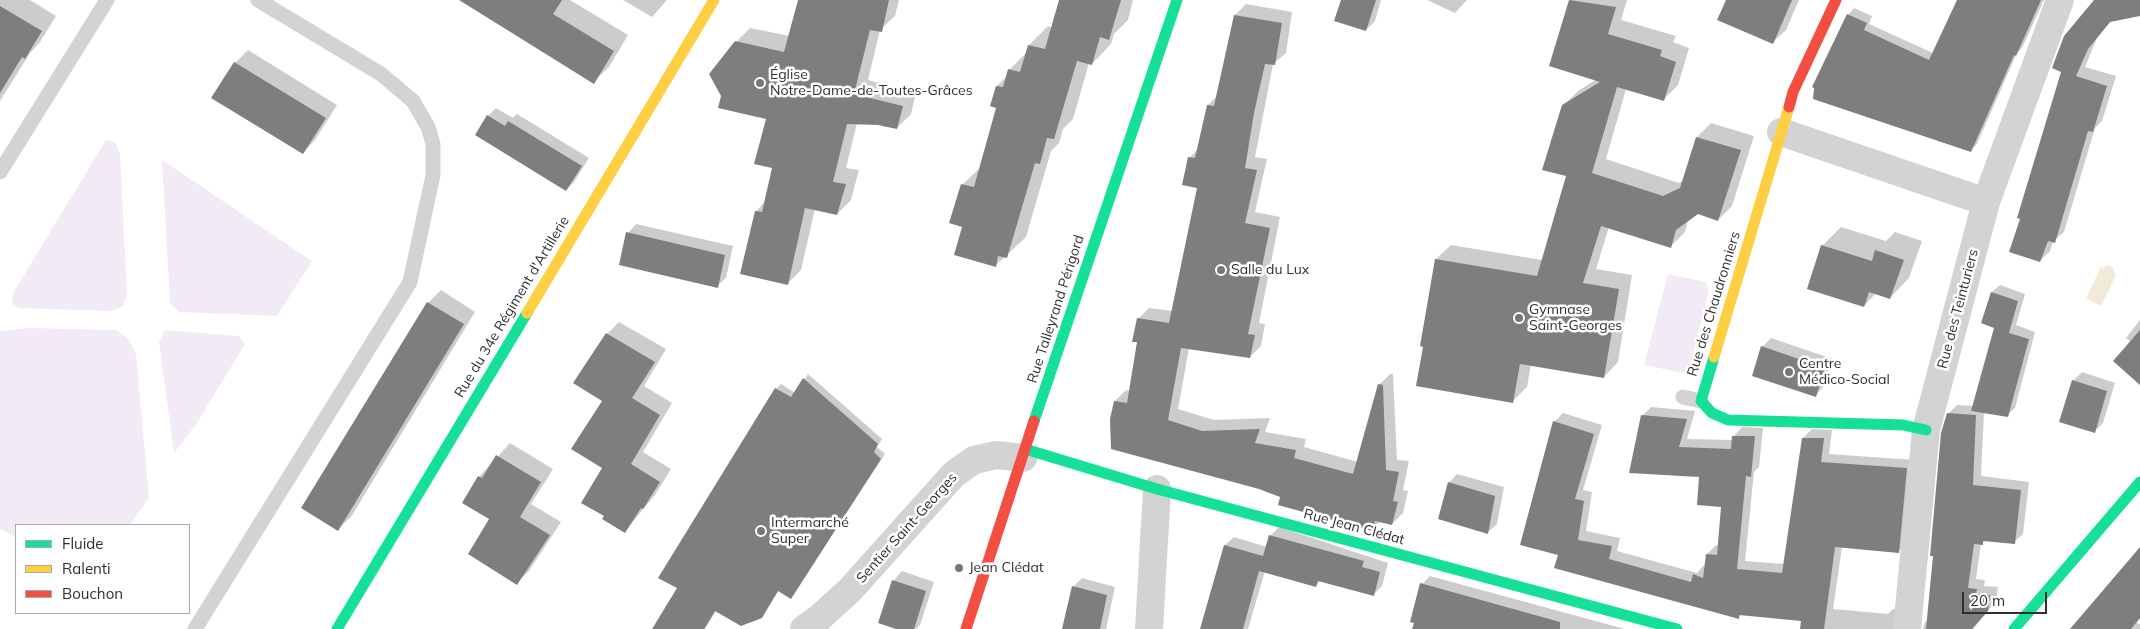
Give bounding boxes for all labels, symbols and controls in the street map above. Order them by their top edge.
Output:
place label: Église Notre-Dame-de-Toutes-Grâces [770,67,973,100]
marker: Église Notre-Dame-de-Toutes-Grâces [754,77,766,89]
street label: Rue du 34e Régiment d'Artillerie [451,213,573,401]
street label: Rue des Chaudronniers [1684,230,1744,378]
street label: Rue Talleyrand Périgord [1024,233,1088,385]
street label: Rue des Teinturiers [1934,247,1982,371]
place label: Salle du Lux [1231,262,1309,278]
marker: Salle du Lux [1215,264,1227,276]
place label: Gymnase Saint-Georges [1529,302,1622,334]
marker: Gymnase Saint-Georges [1513,312,1525,324]
place label: Centre Médico-Social [1799,356,1890,388]
marker: Centre Médico-Social [1783,366,1795,378]
street label: Sentier Saint-Georges [853,469,961,587]
street label: Rue Jean Clédat [1302,505,1406,549]
place label: Intermarché Super [771,515,849,548]
legend [15,524,190,614]
marker: Intermarché Super [755,525,767,537]
text: Fluide [62,534,103,553]
text: Ralenti [62,559,111,578]
place label: Jean Clédat [969,560,1044,576]
marker: Jean Clédat [953,562,965,574]
scale bar [1965,582,2050,614]
text: Bouchon [62,584,123,603]
text: 20 m [1970,591,2005,610]

